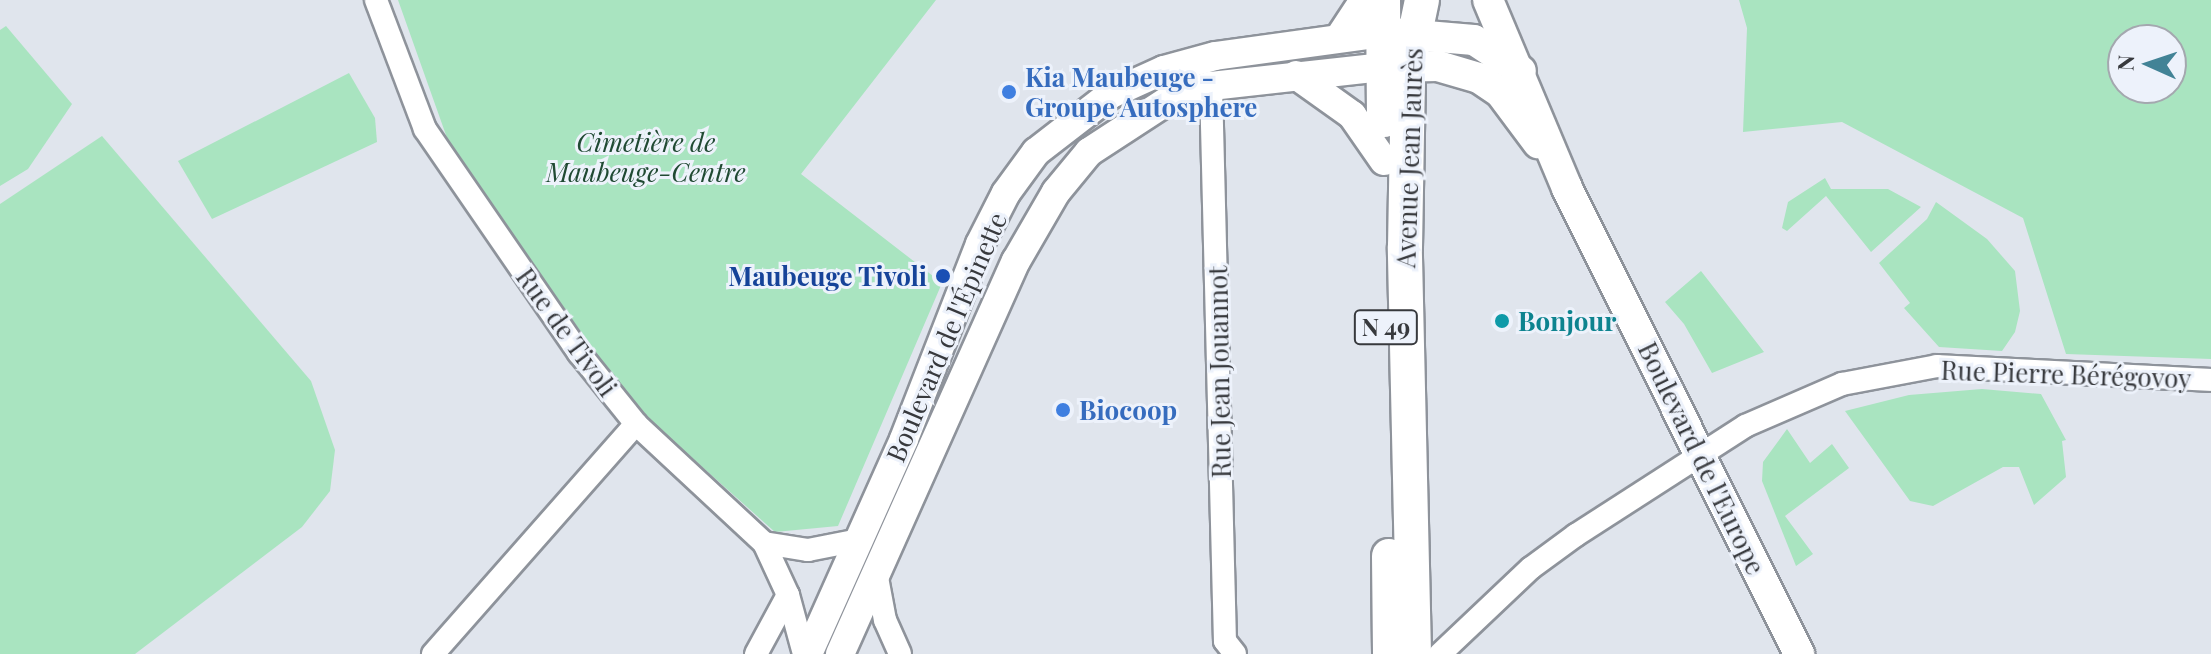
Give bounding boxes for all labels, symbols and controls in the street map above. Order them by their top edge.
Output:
north arrow [2107,24,2187,104]
street label: Avenue Jean Jaurès [1390,47,1428,269]
text: N [2110,54,2140,72]
place label: Kia Maubeuge - Groupe Autosphere [1025,61,1258,122]
marker: Kia Maubeuge - Groupe Autosphere [1000,83,1018,101]
park label: Cimetière de Maubeuge-Centre [546,126,746,188]
street label: Boulevard de l'Épinette [879,207,1013,467]
place label: Maubeuge Tivoli [728,260,927,292]
street label: Rue de Tivoli [510,262,624,402]
street label: Rue Jean Jouannot [1202,265,1236,479]
marker: Maubeuge Tivoli [934,267,952,285]
place label: Bonjour [1518,305,1616,337]
road number: N 49 [1352,307,1420,347]
marker: Bonjour [1493,312,1511,330]
street label: Boulevard de l'Europe [1632,336,1772,580]
street label: Rue Pierre Bérégovoy [1940,354,2192,394]
place label: Biocoop [1079,394,1177,426]
marker: Biocoop [1054,401,1072,419]

